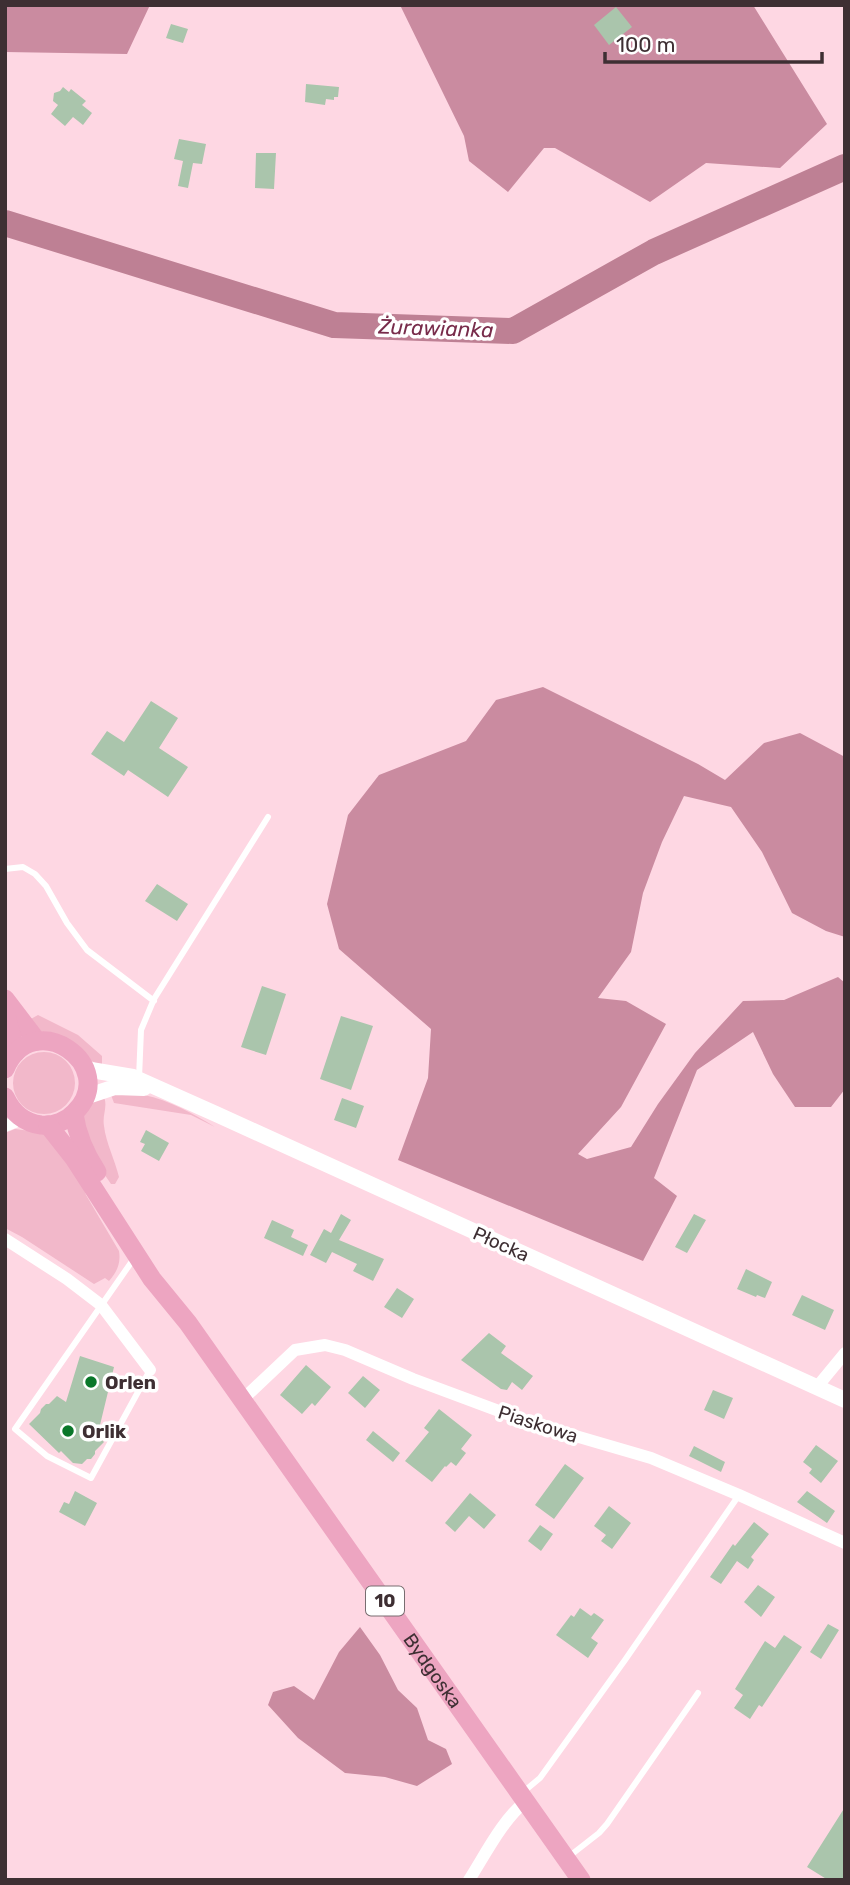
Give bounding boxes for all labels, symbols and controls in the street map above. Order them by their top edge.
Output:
scale bar [605,21,822,65]
text: 100 m [616,32,675,57]
water label: Żurawianka [377,313,494,343]
street label: Płocka [469,1222,533,1266]
place label: Orlen [105,1371,156,1394]
marker: Orlen [83,1374,99,1390]
street label: Piaskowa [495,1400,581,1448]
place label: Orlik [82,1420,126,1443]
marker: Orlik [60,1423,76,1439]
road number: 10 [366,1586,404,1616]
street label: Bydgoska [399,1629,467,1712]

